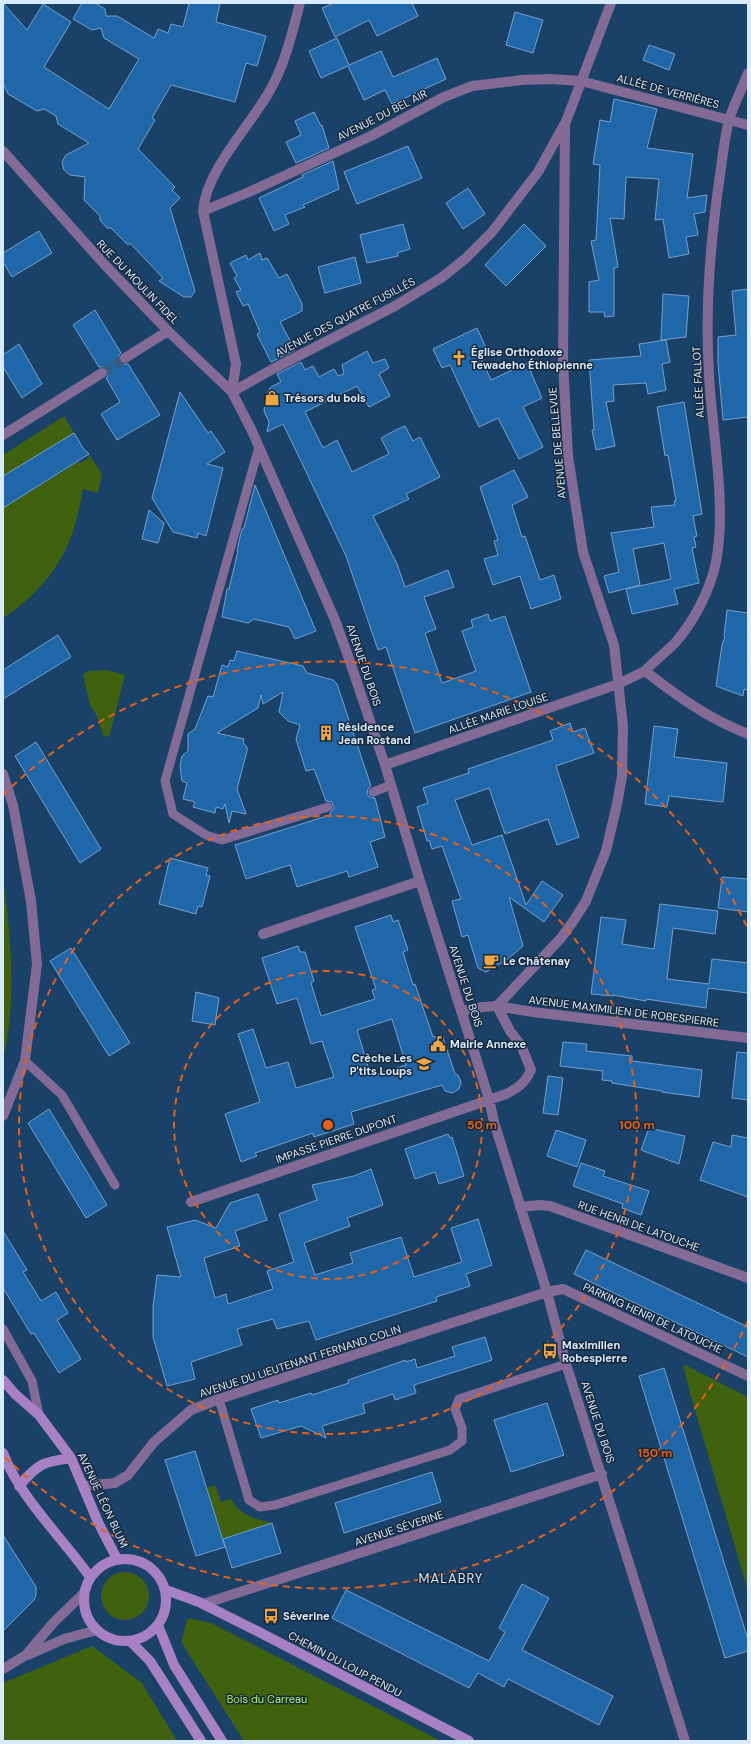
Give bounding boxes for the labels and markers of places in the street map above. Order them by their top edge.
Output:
place label: Église Orthodoxe Tewadeho Éthiopienne [471,345,593,372]
church icon: Église Orthodoxe Tewadeho Éthiopienne [450,349,468,367]
shop icon: Trésors du bois [263,389,281,407]
place label: Trésors du bois [284,391,366,405]
place label: Résidence Jean Rostand [338,720,411,747]
building icon: Résidence Jean Rostand [317,724,335,742]
cafe icon: Le Châtenay [482,952,500,970]
place label: Le Châtenay [503,954,571,968]
public building icon: Mairie Annexe [429,1035,447,1053]
place label: Mairie Annexe [450,1037,527,1051]
place label: Crèche Les P'tits Loups [350,1051,412,1078]
school or university icon: Crèche Les P'tits Loups [415,1055,433,1073]
centre of rings [321,1118,335,1132]
place label: Maximilien Robespierre [562,1338,628,1365]
bus stop icon: Maximilien Robespierre [541,1342,559,1360]
bus stop icon: Séverine [262,1607,280,1625]
place label: Séverine [283,1609,330,1623]

